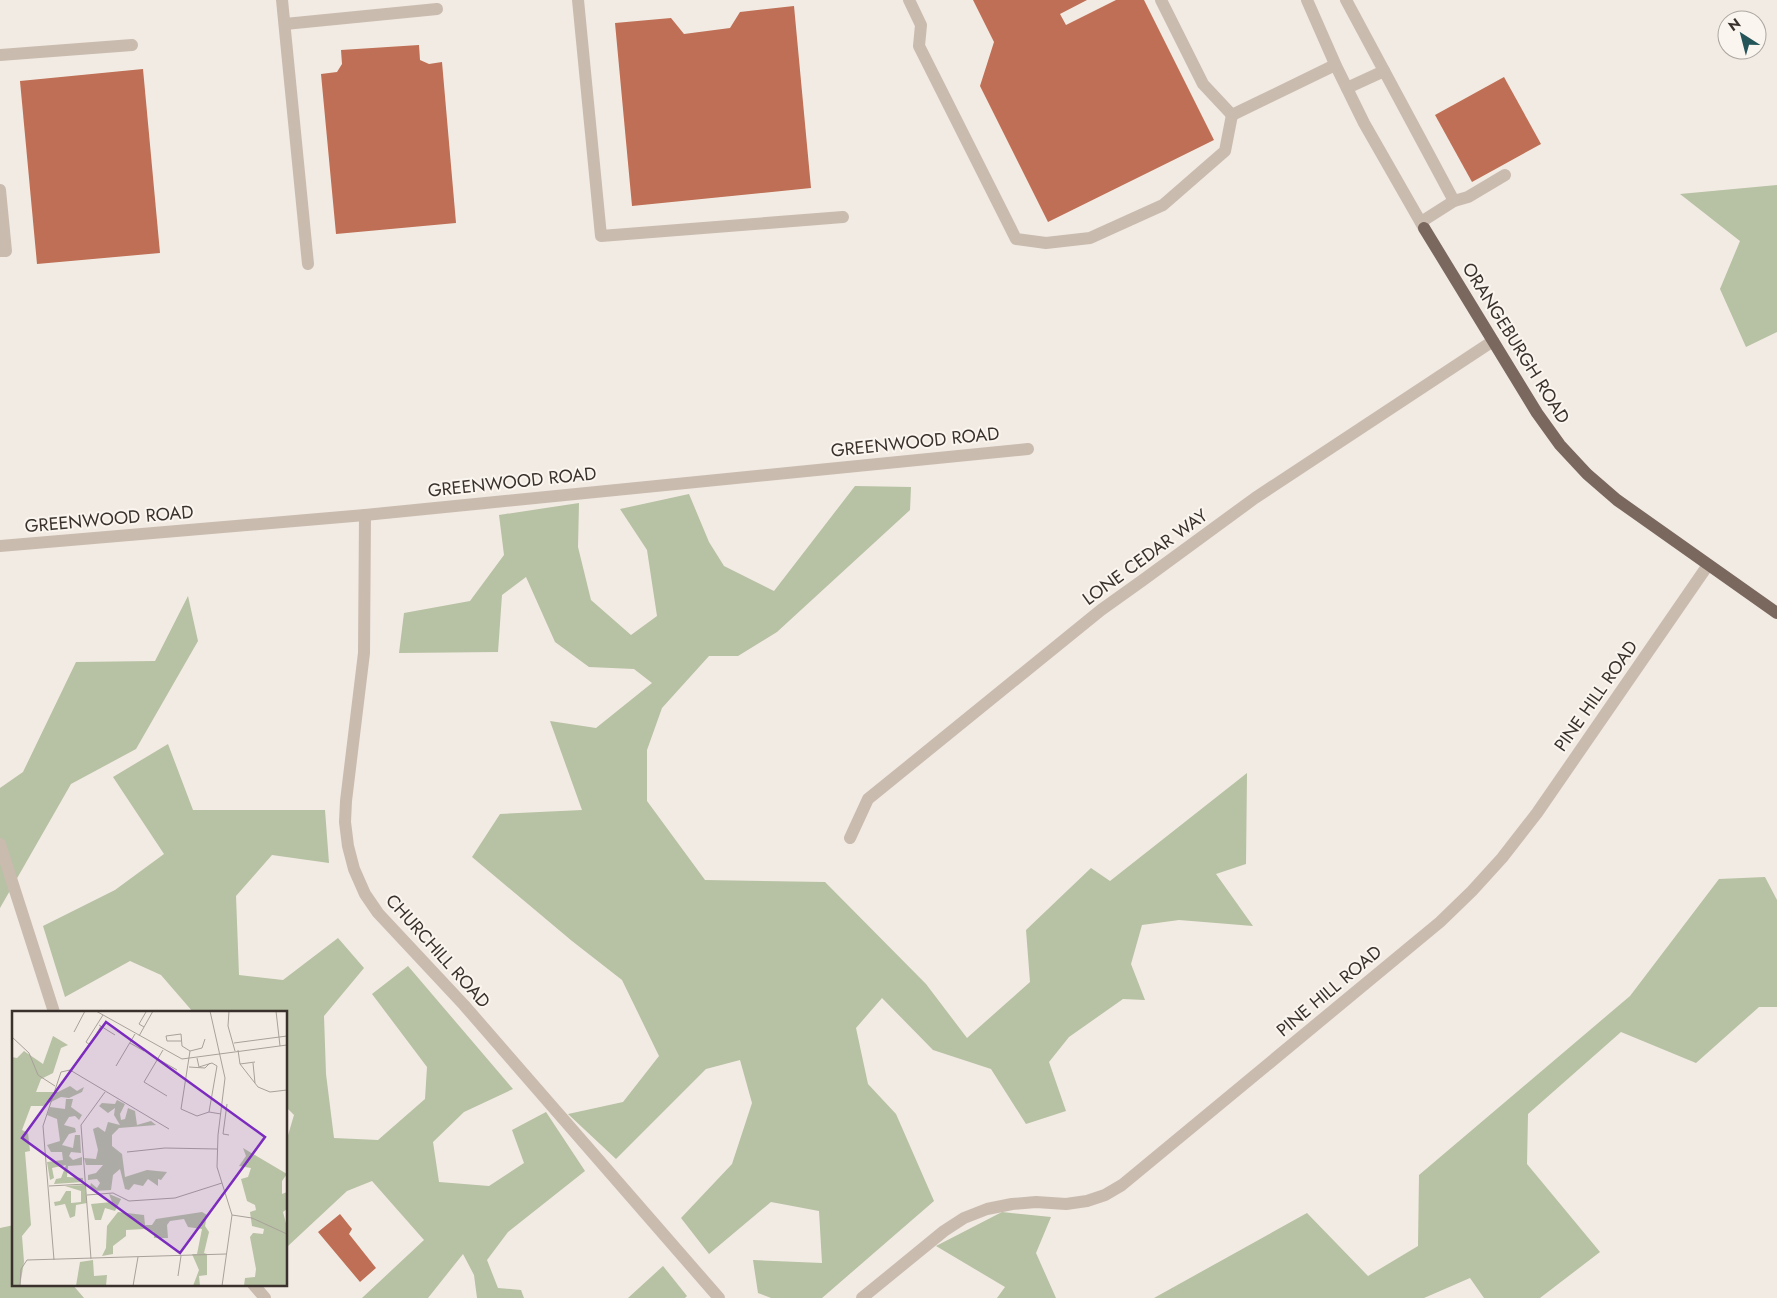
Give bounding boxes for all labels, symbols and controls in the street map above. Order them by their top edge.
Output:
north arrow [1717,10,1767,60]
text: N [1724,13,1745,36]
street label: ORANGEBURGH ROAD [1456,257,1576,429]
street label: GREENWOOD ROAD [829,420,1001,464]
street label: GREENWOOD ROAD [426,460,598,504]
street label: GREENWOOD ROAD [24,499,194,539]
street label: LONE CEDAR WAY [1077,502,1214,611]
street label: PINE HILL ROAD [1548,635,1644,757]
street label: CHURCHILL ROAD [380,888,496,1014]
street label: PINE HILL ROAD [1271,939,1387,1043]
inset map [12,1011,288,1286]

